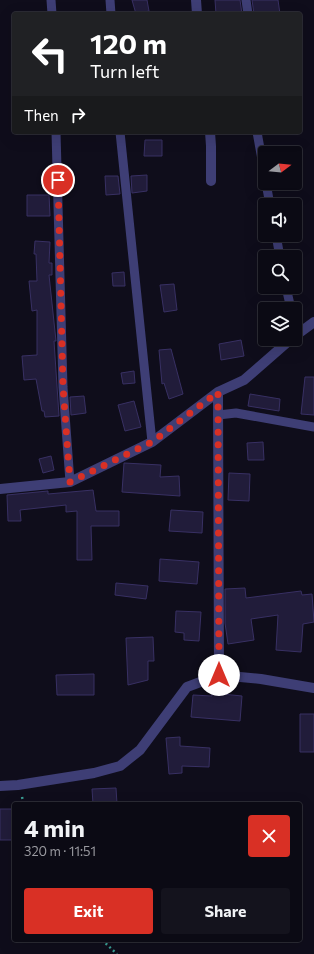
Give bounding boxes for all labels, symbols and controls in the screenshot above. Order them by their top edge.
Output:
text: 120 m [90,26,167,60]
icon: left [24,28,76,80]
text: Turn left [90,60,159,82]
icon: right [67,104,89,126]
text: Then [24,106,59,124]
north arrow [258,146,302,190]
map controls [258,146,302,346]
pin [41,163,75,197]
icon: arrive [47,169,69,191]
button: sound [258,198,302,242]
button: search [258,250,302,294]
button: layers [258,302,302,346]
position arrow [198,654,240,696]
text: 4 min [24,813,85,842]
button: close [248,815,290,857]
text: 320 m · 11:51 [24,843,96,859]
button: Exit [24,888,153,934]
button: Share [161,888,290,934]

